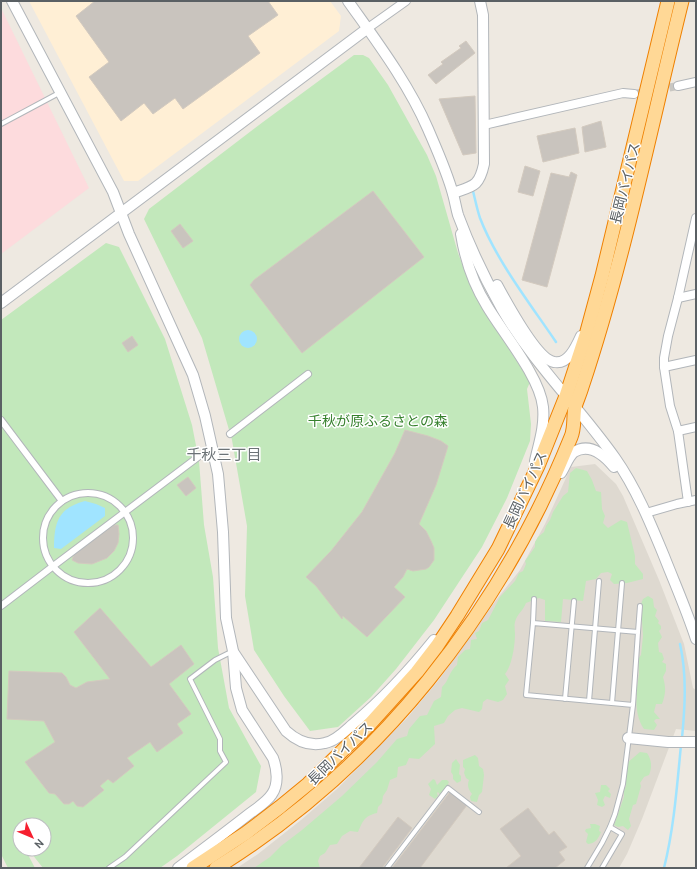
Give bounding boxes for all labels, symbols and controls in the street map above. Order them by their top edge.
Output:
street label: 長岡バイパス [606,140,644,226]
park label: 千秋が原ふるさとの森 [308,412,448,430]
district label: 千秋三丁目 [186,446,262,464]
street label: 長岡バイパス [499,448,551,532]
street label: 長岡バイパス [304,717,376,789]
north arrow [12,817,52,857]
text: N [31,836,47,852]

